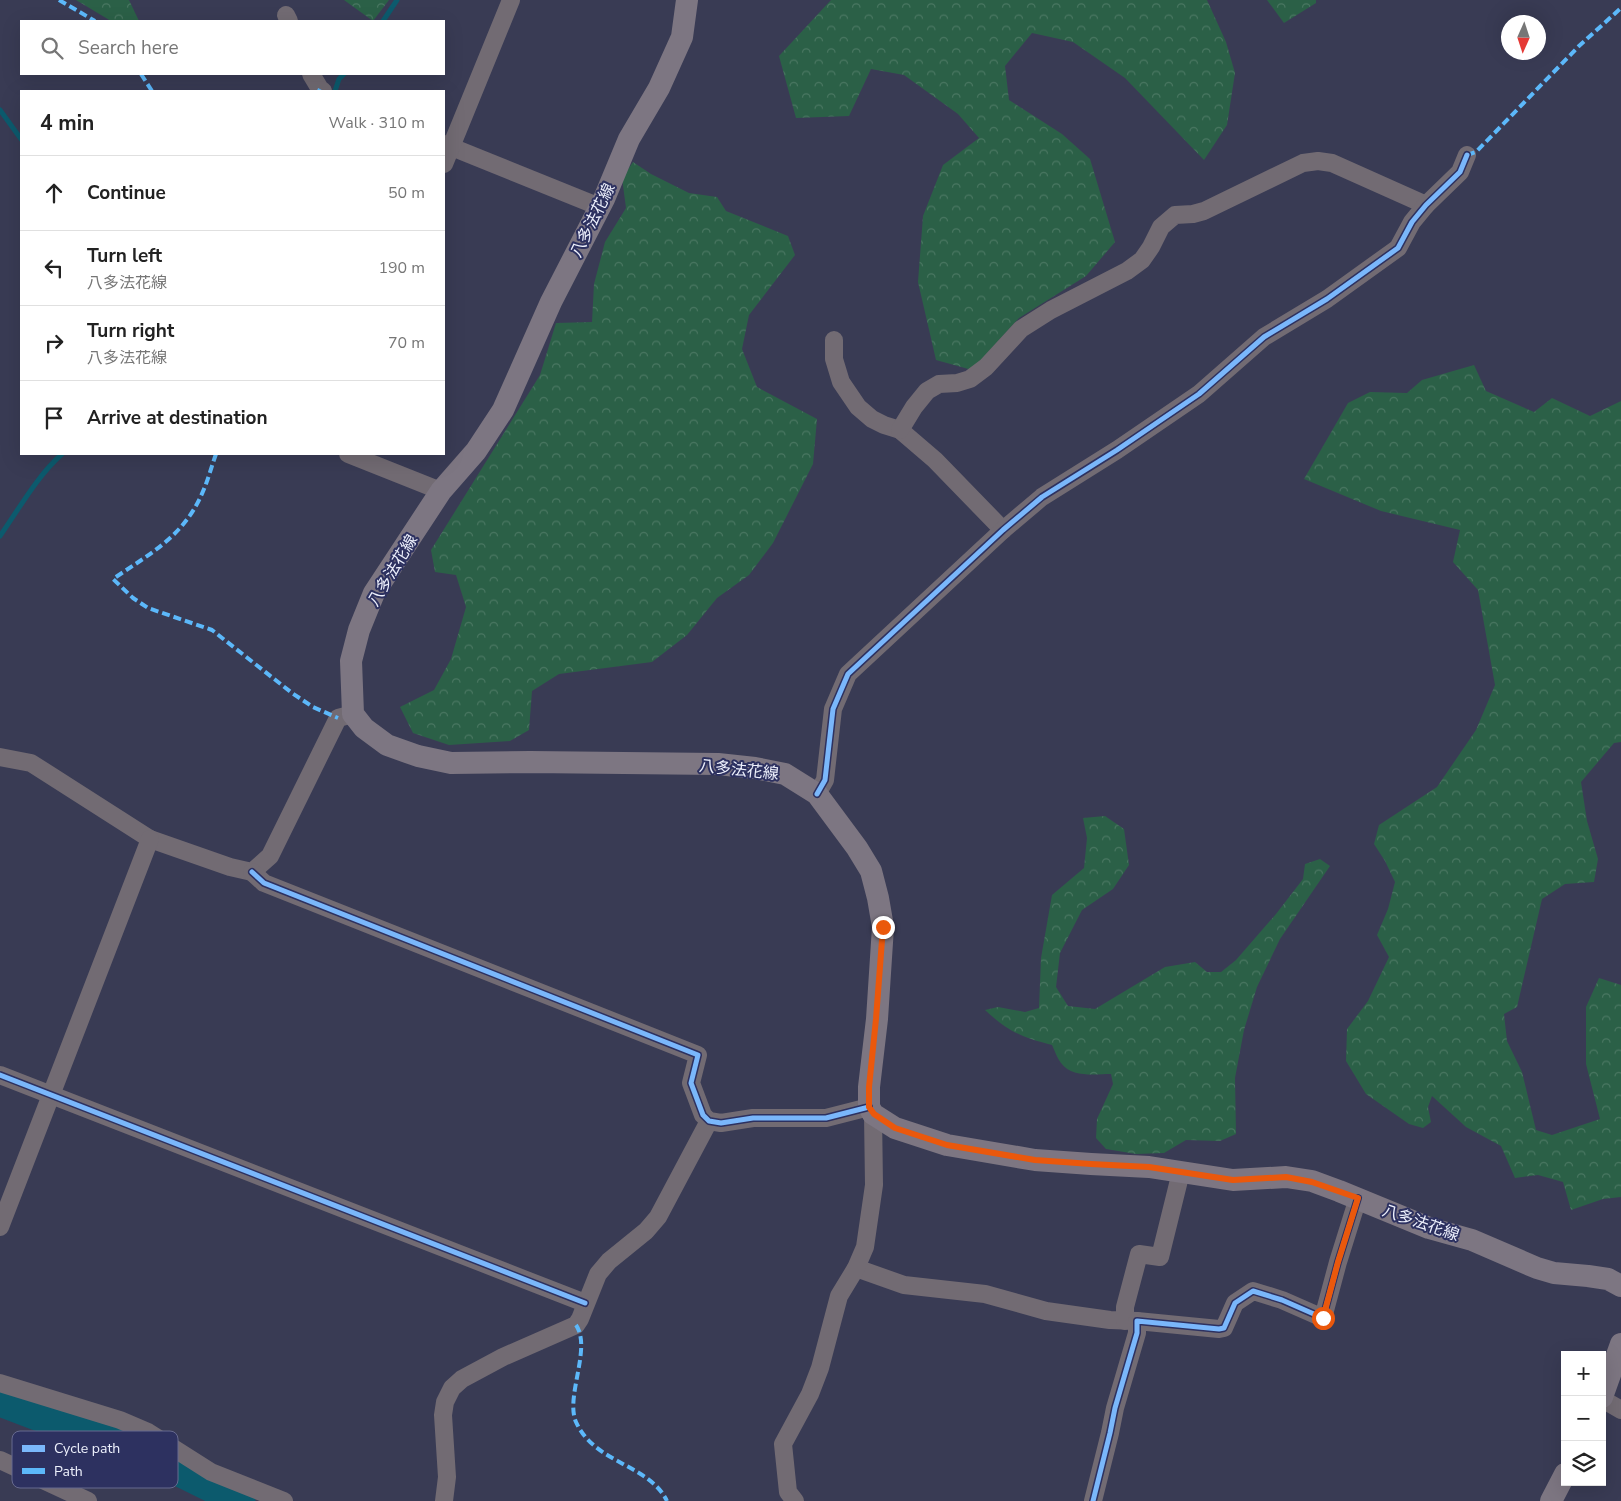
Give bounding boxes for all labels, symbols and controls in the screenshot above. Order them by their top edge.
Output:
north arrow [1501,15,1546,60]
search box [20,20,445,75]
icon: search [38,34,66,62]
text: Search here [78,35,179,61]
text: 4 min [40,109,94,137]
text: Walk · 310 m [329,112,425,134]
icon: ahead [40,179,68,207]
text: Continue [87,180,166,206]
street label: 八多法花線 [565,180,620,261]
text: 50 m [388,182,425,204]
text: Turn left [87,243,162,269]
icon: left [40,254,68,282]
text: 190 m [378,257,425,279]
text: 八多法花線 [87,272,167,294]
text: Turn right [87,318,174,344]
icon: right [40,329,68,357]
text: 70 m [388,332,425,354]
text: 八多法花線 [87,347,167,369]
icon: arrive [40,404,68,432]
text: Arrive at destination [87,405,268,431]
street label: 八多法花線 [363,531,423,610]
street label: 八多法花線 [698,755,780,785]
route end [872,916,895,939]
street label: 八多法花線 [1379,1200,1462,1246]
route start [1312,1307,1335,1330]
map controls [1561,1351,1606,1486]
button: + [1561,1351,1606,1396]
button: − [1561,1396,1606,1441]
legend [12,1431,178,1488]
text: Cycle path [54,1439,120,1458]
button: layers [1561,1441,1606,1486]
text: Path [54,1462,83,1481]

